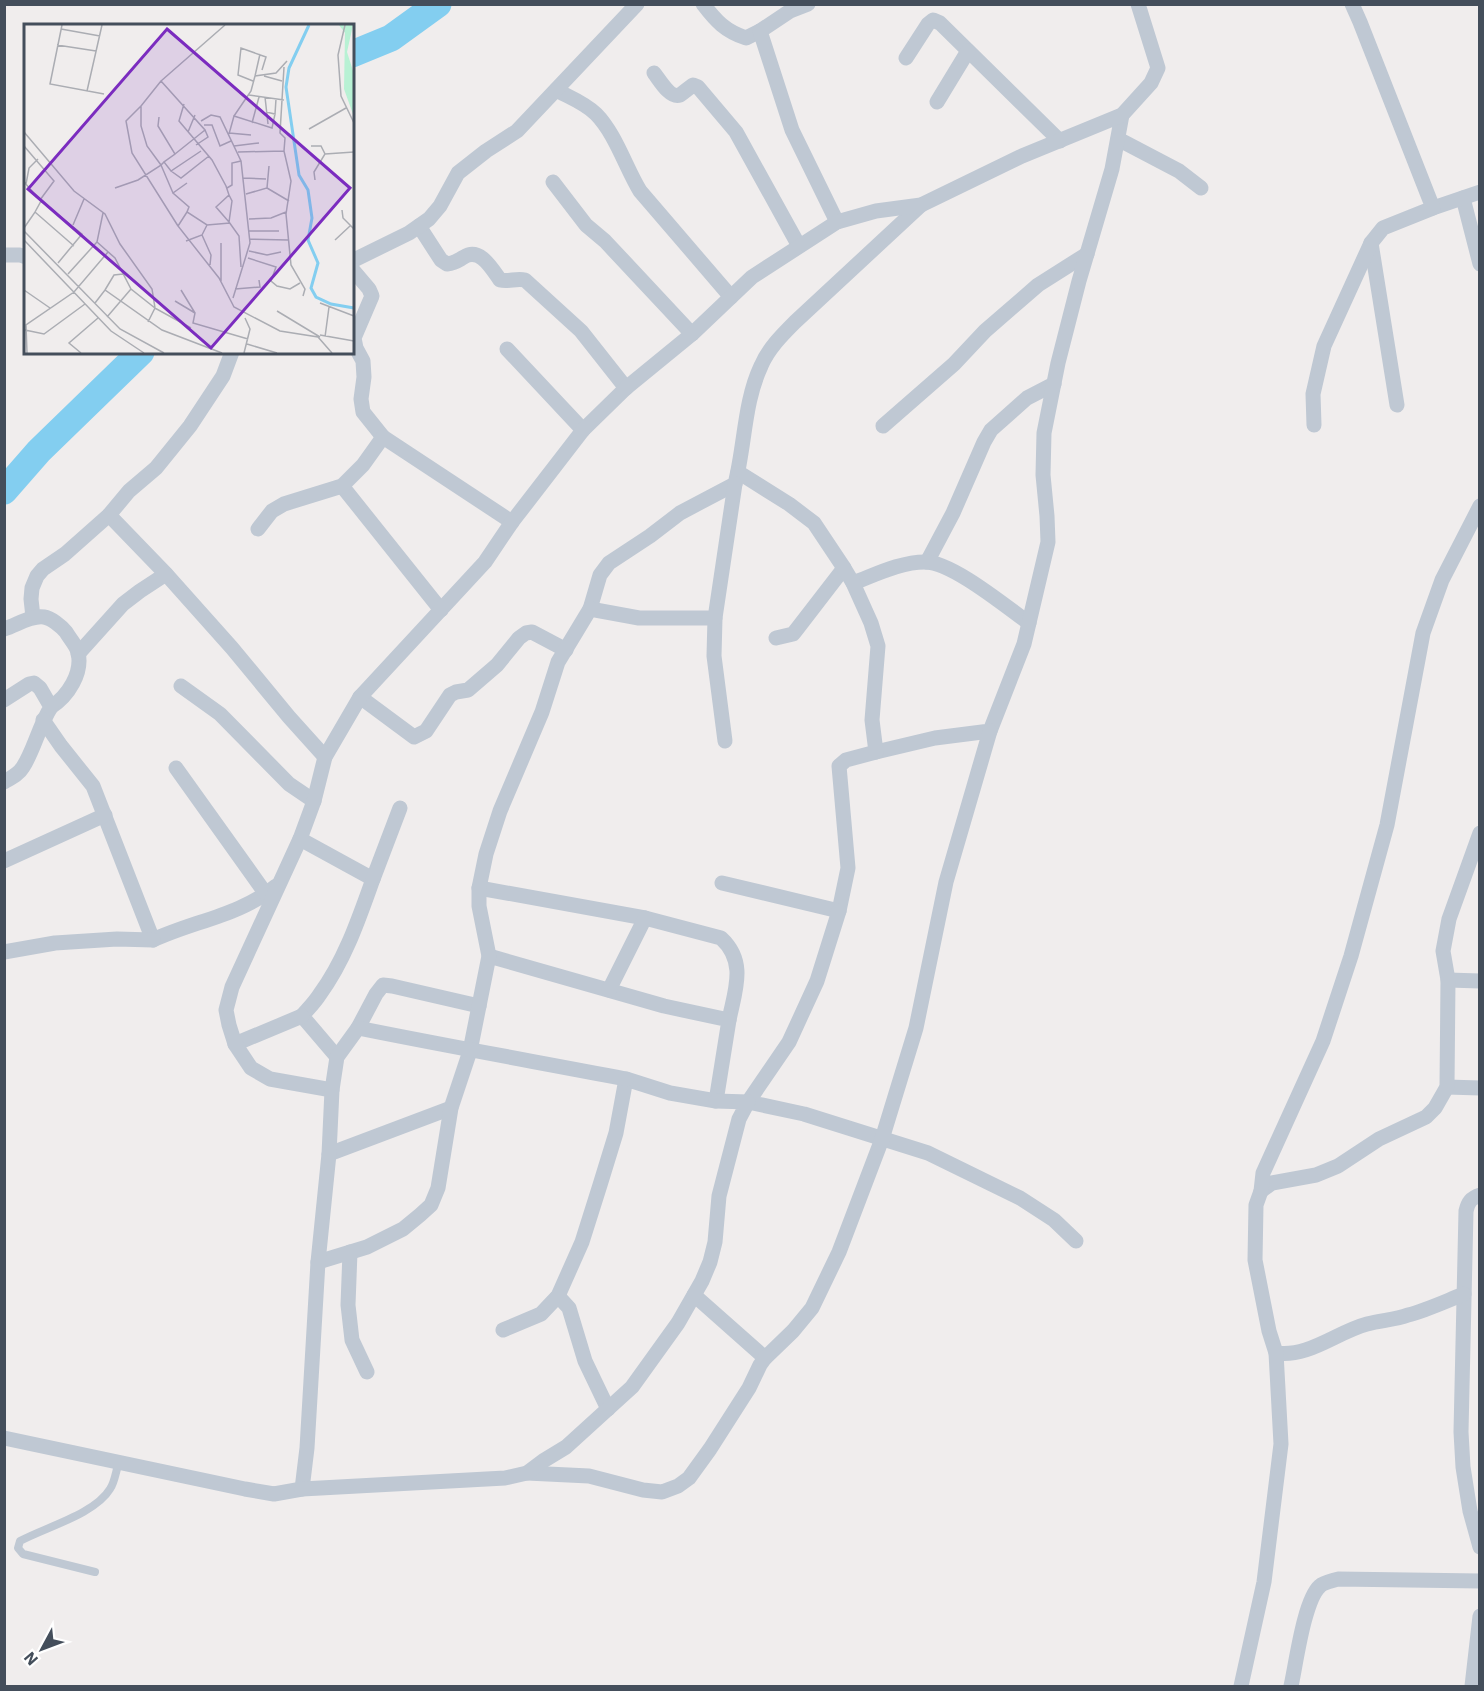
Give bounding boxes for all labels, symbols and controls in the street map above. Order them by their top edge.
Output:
inset map [24,24,354,354]
north arrow [12,1619,72,1679]
text: N [19,1648,42,1670]

